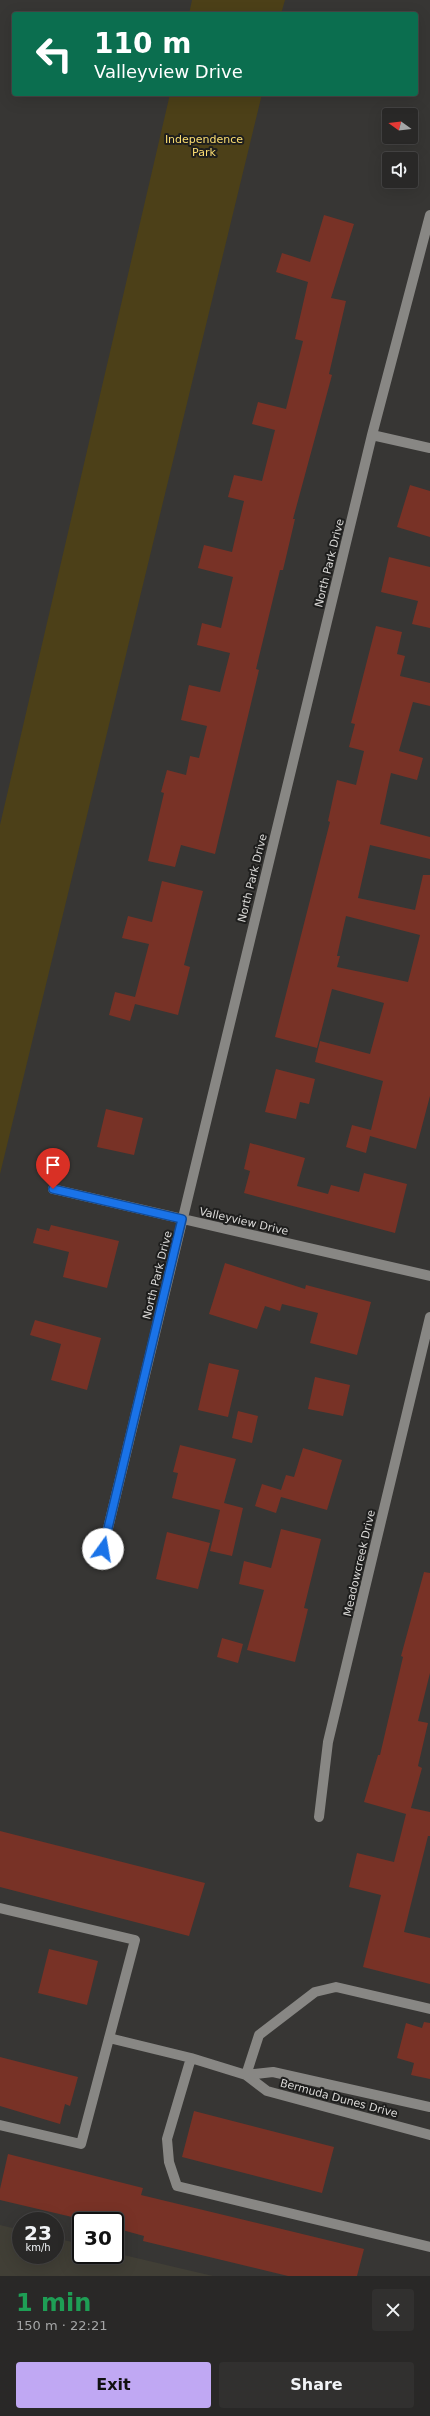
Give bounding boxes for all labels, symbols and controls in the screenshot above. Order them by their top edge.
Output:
text: 110 m [94,27,191,60]
icon: left [28,28,80,80]
text: Valleyview Drive [94,61,243,82]
north arrow [382,108,418,144]
map controls [382,108,418,188]
park label: Independence Park [165,133,243,159]
button: sound [382,152,418,188]
street label: North Park Drive [312,517,347,609]
street label: North Park Drive [235,832,270,924]
pin [36,1148,70,1189]
icon: arrive [42,1154,64,1176]
street label: Valleyview Drive [198,1205,290,1238]
street label: North Park Drive [140,1229,175,1321]
street label: Meadowcreek Drive [341,1508,378,1618]
position arrow [82,1528,124,1570]
street label: Bermuda Dunes Drive [279,2077,399,2121]
speed limit sign: 30 [72,2212,124,2264]
text: 23 [24,2221,52,2245]
text: km/h [25,2242,51,2253]
text: 1 min [16,2289,91,2317]
button: close [372,2289,414,2331]
text: 150 m · 22:21 [16,2318,107,2333]
button: Exit [16,2362,211,2408]
button: Share [219,2362,414,2408]

